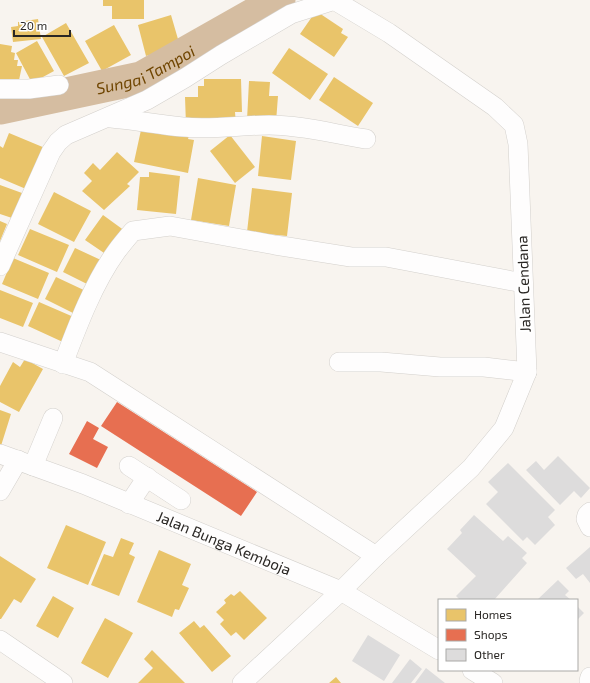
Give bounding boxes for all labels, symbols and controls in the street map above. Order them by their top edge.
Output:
scale bar [14,12,70,38]
text: 20 m [20,18,47,32]
water label: Sungai Tampoi [94,40,198,97]
street label: Jalan Cendana [512,235,534,333]
street label: Jalan Bunga Kemboja [154,507,294,578]
legend [438,599,578,671]
text: Homes [474,607,512,621]
text: Shops [474,627,508,641]
text: Other [474,647,505,661]

